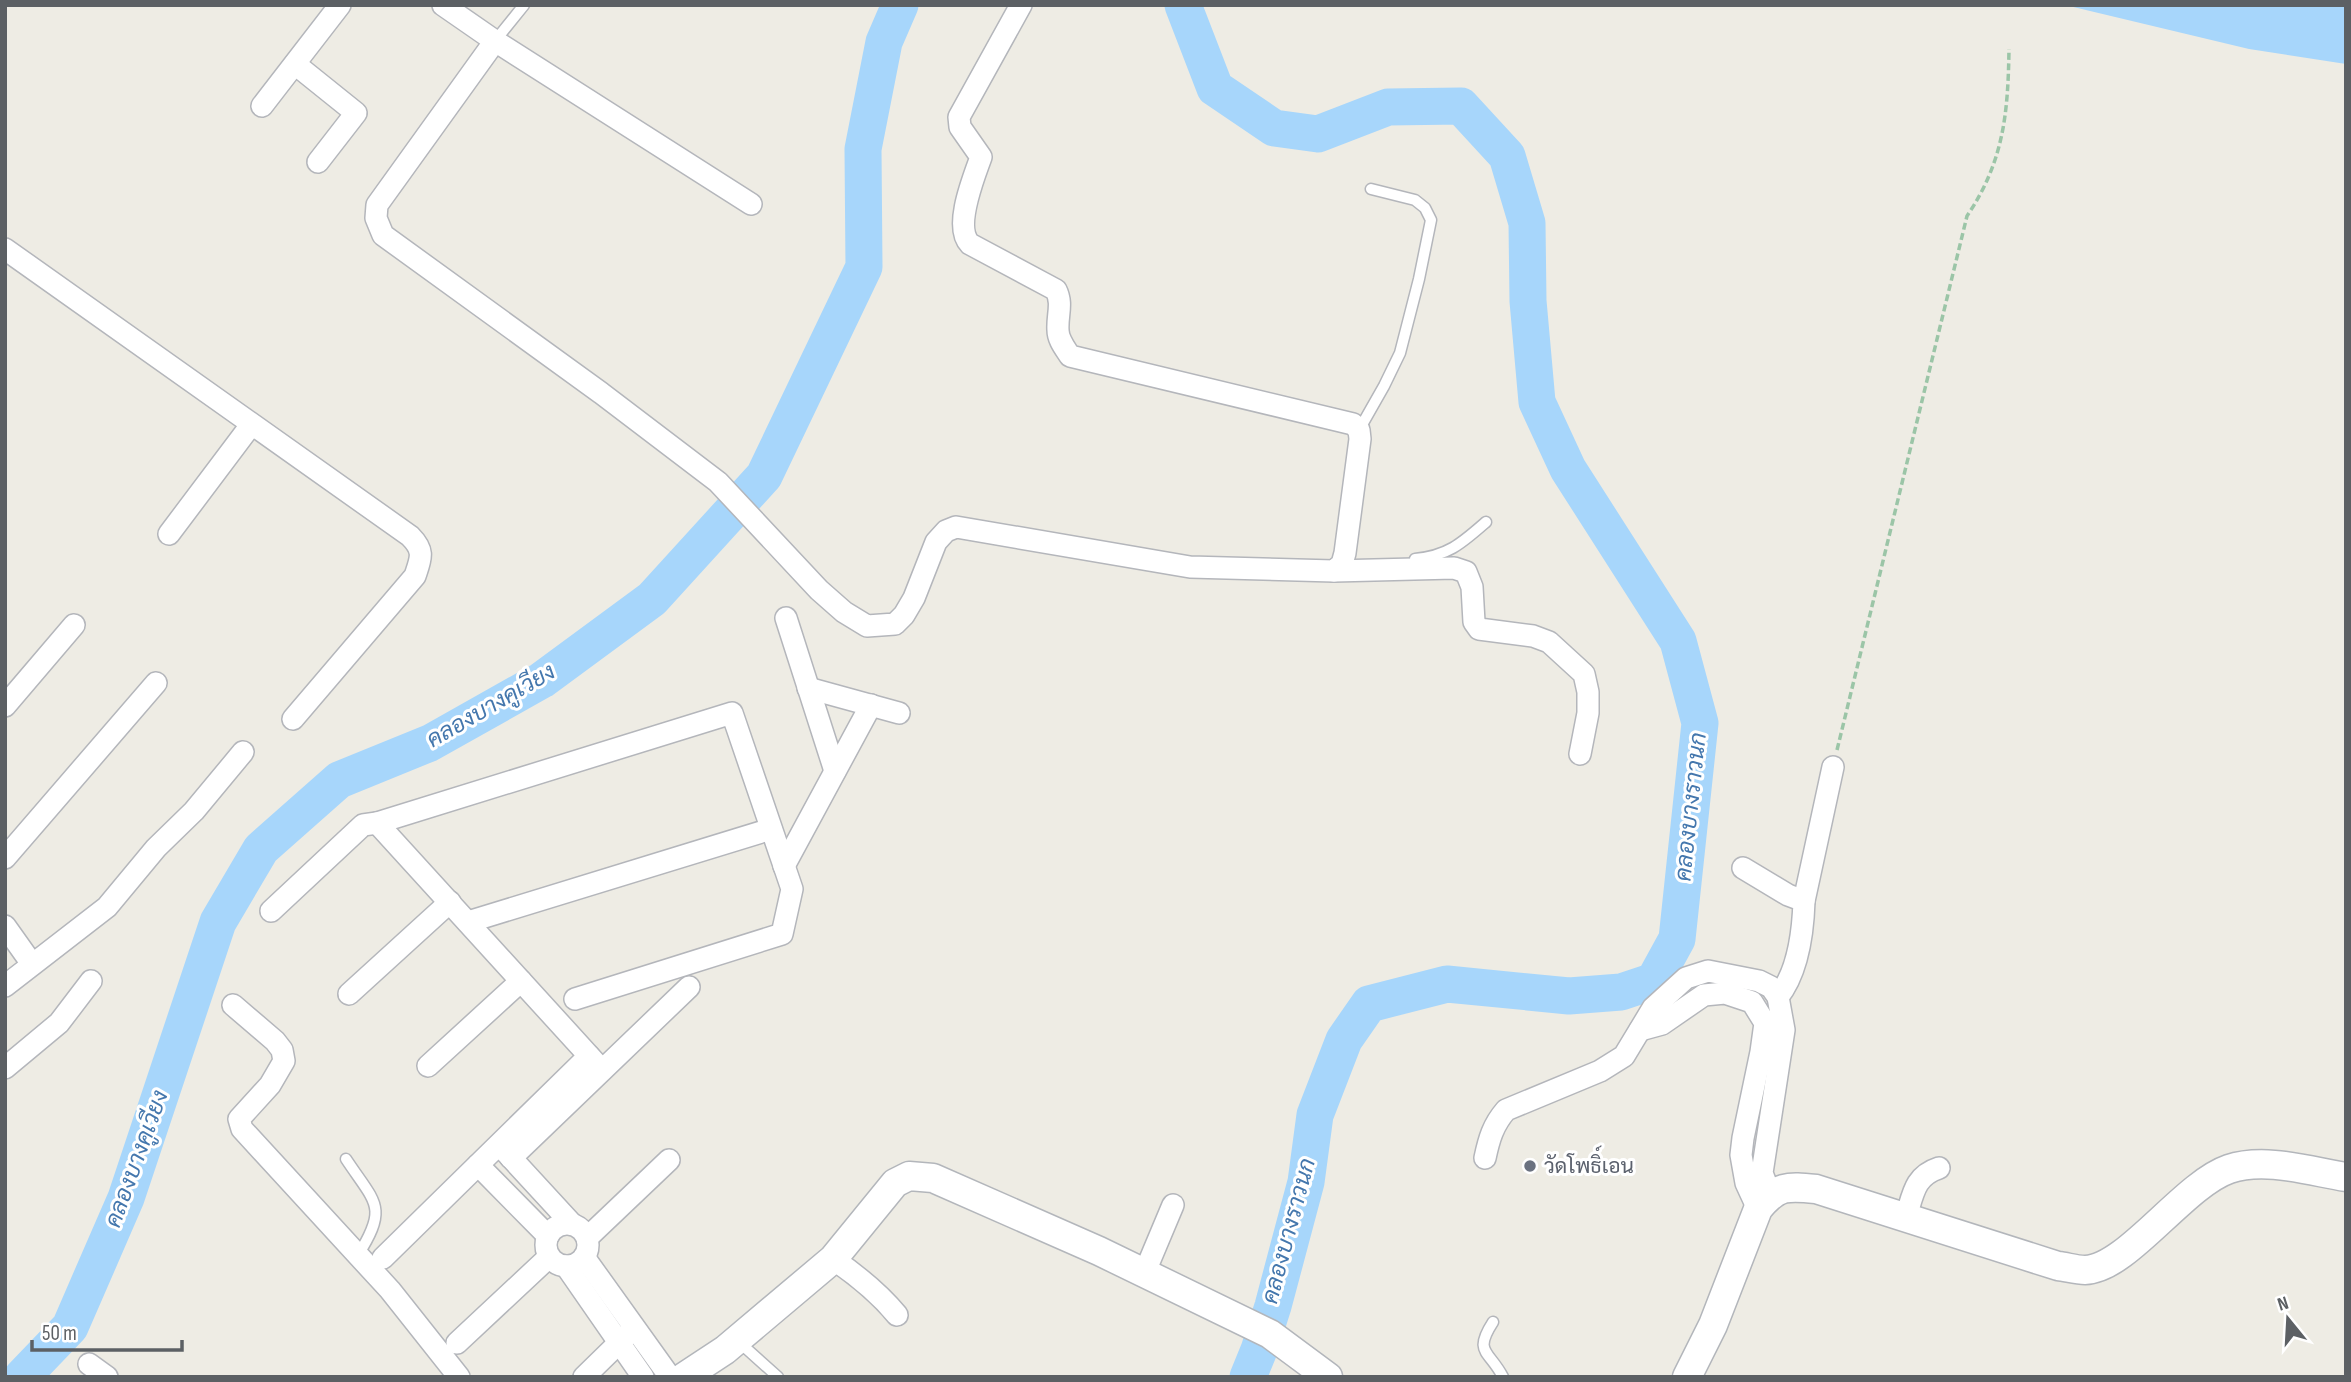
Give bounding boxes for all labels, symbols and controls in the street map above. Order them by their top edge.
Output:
water label: คลองบางคูเวียง [421,656,561,756]
water label: คลองบางราวนก [1669,731,1713,883]
water label: คลองบางคูเวียง [97,1086,177,1232]
place label: วัดโพธิ์เอน [1544,1145,1634,1179]
water label: คลองบางราวนก [1256,1155,1322,1307]
marker: วัดโพธิ์เอน [1522,1158,1538,1174]
north arrow [2253,1284,2323,1354]
text: N [2275,1292,2292,1317]
scale bar [32,1308,182,1352]
text: 50 m [42,1321,77,1346]

